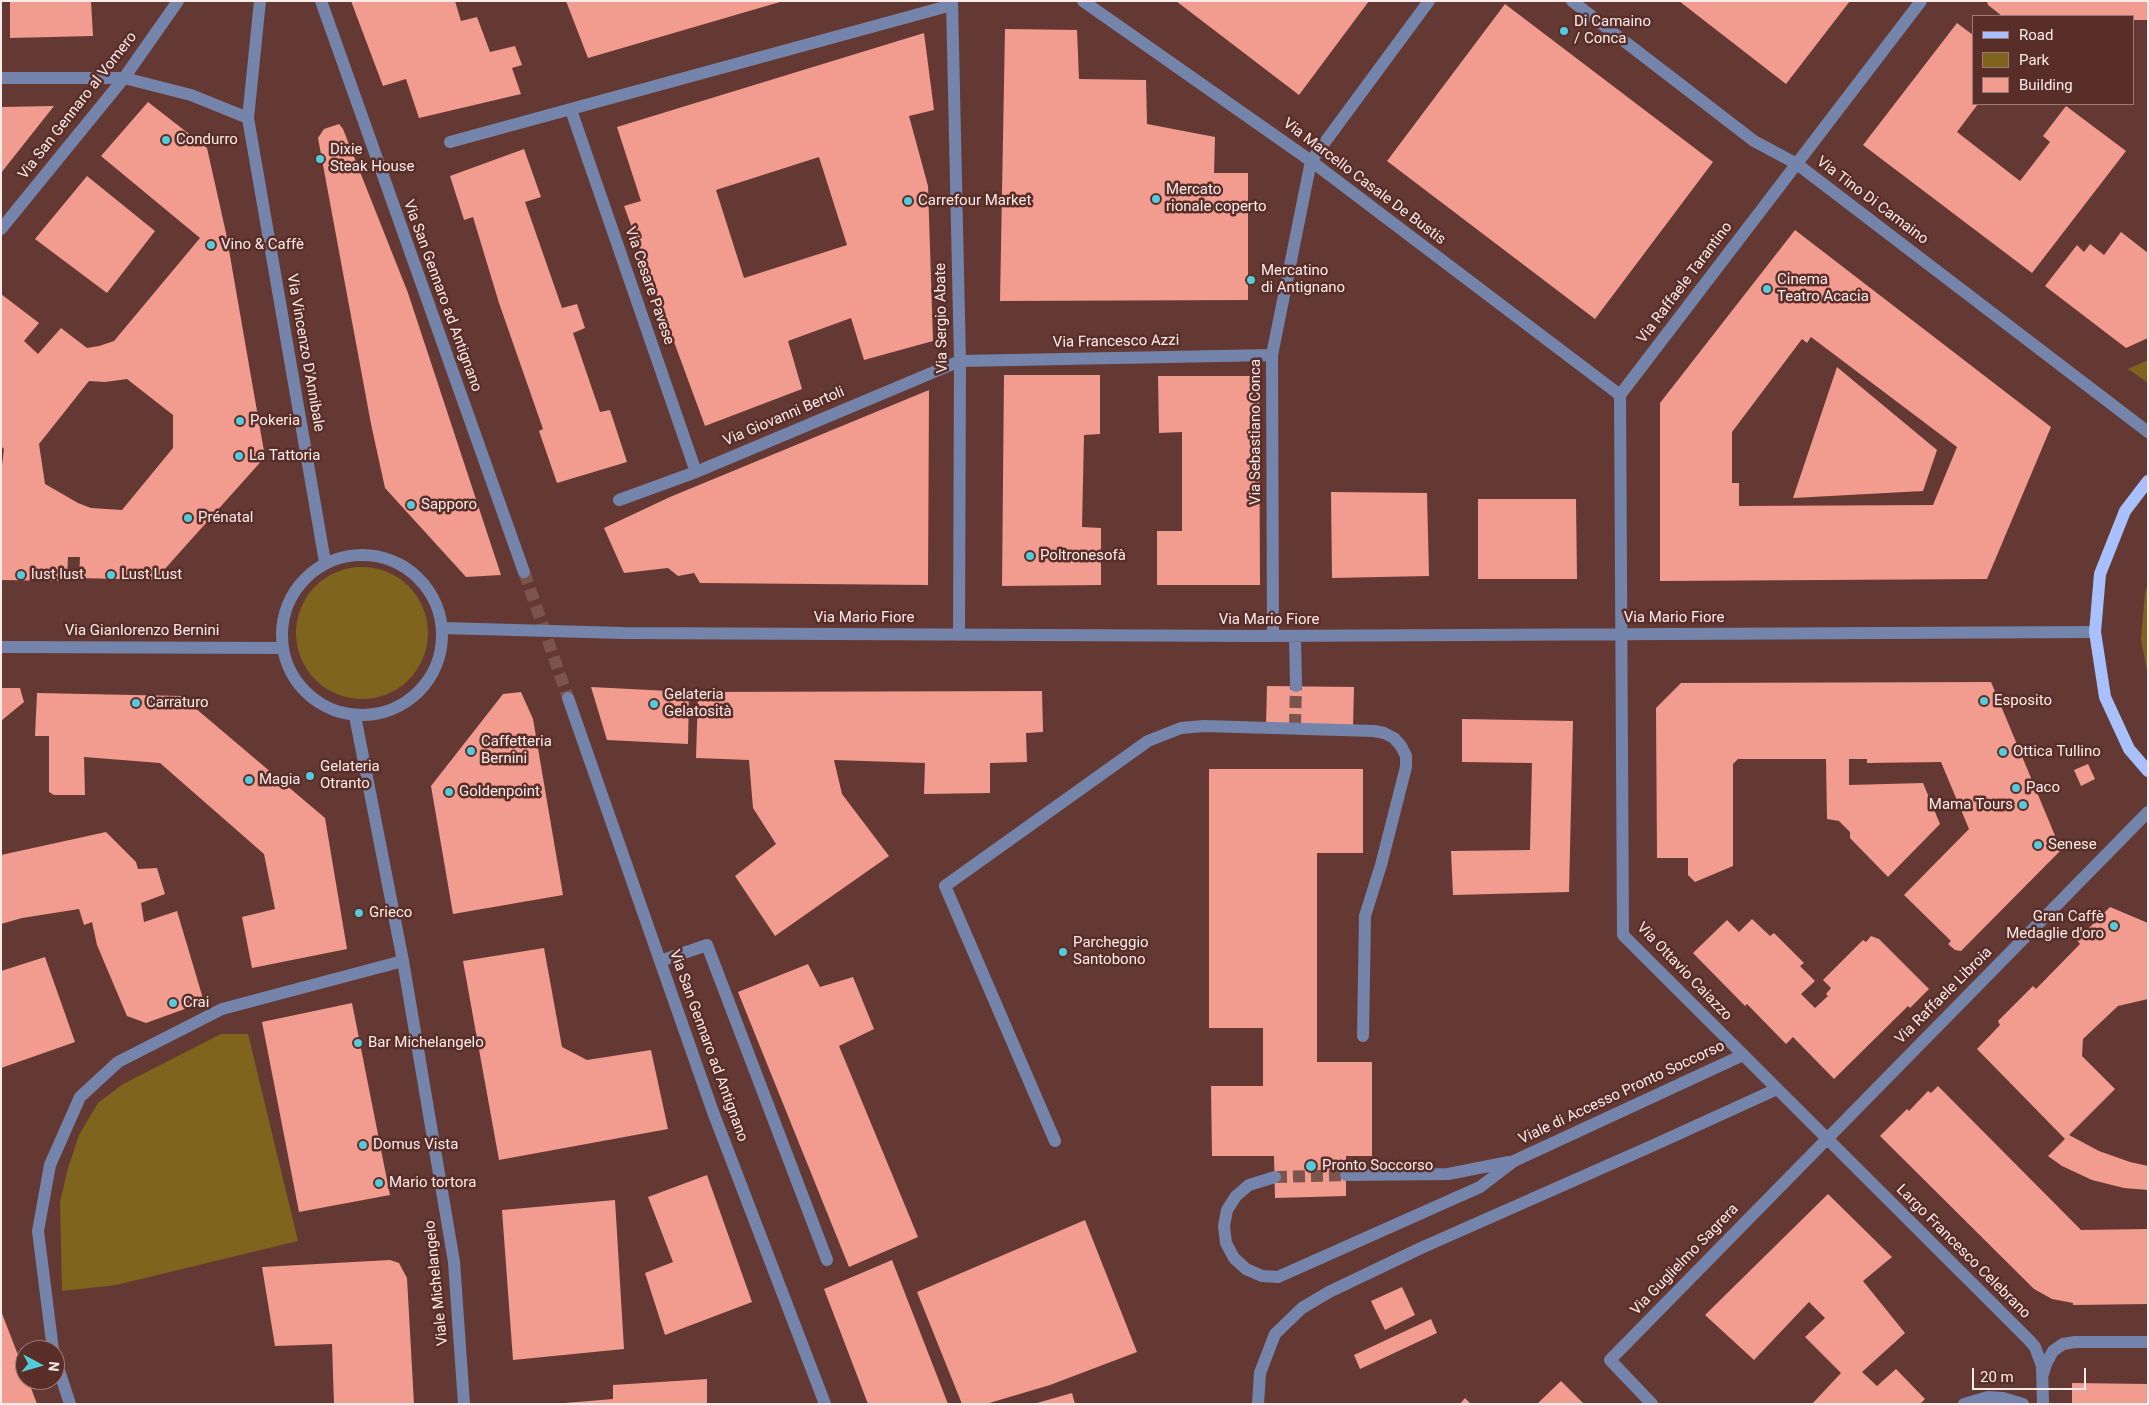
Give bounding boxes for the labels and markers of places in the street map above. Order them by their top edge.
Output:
place label: Di Camaino / Conca [1574,13,1651,48]
marker: Di Camaino / Conca [1558,25,1570,37]
place label: Condurro [176,131,238,149]
marker: Condurro [160,134,172,146]
place label: Dixie Steak House [330,141,414,176]
marker: Dixie Steak House [314,153,326,165]
place label: Mercato rionale coperto [1166,181,1267,216]
place label: Carrefour Market [918,192,1031,210]
marker: Mercato rionale coperto [1150,193,1162,205]
marker: Carrefour Market [902,195,914,207]
place label: Vino & Caffè [221,236,304,254]
marker: Vino & Caffè [205,239,217,251]
place label: Mercatino di Antignano [1261,262,1345,297]
place label: Cinema Teatro Acacia [1777,271,1869,306]
marker: Mercatino di Antignano [1245,274,1257,286]
marker: Cinema Teatro Acacia [1761,283,1773,295]
place label: Pokeria [250,412,300,430]
marker: Pokeria [234,415,246,427]
place label: La Tattoria [249,447,320,465]
marker: La Tattoria [233,450,245,462]
place label: Sapporo [421,496,477,514]
marker: Sapporo [405,499,417,511]
place label: Prénatal [198,509,254,527]
marker: Prénatal [182,512,194,524]
place label: Poltronesofà [1040,547,1126,565]
marker: Poltronesofà [1024,550,1036,562]
place label: lust lust [31,566,84,584]
place label: Lust Lust [121,566,182,584]
marker: lust lust [15,569,27,581]
marker: Lust Lust [105,569,117,581]
place label: Gelateria Gelatosità [664,686,732,721]
place label: Esposito [1994,692,2052,710]
place label: Carraturo [146,694,209,712]
marker: Esposito [1978,695,1990,707]
marker: Carraturo [130,697,142,709]
marker: Gelateria Gelatosità [648,698,660,710]
place label: Caffetteria Bernini [481,733,552,768]
place label: Ottica Tullino [2013,743,2101,761]
marker: Caffetteria Bernini [465,745,477,757]
marker: Ottica Tullino [1997,746,2009,758]
place label: Gelateria Otranto [320,758,380,793]
marker: Gelateria Otranto [304,770,316,782]
place label: Magia [259,771,300,789]
marker: Magia [243,774,255,786]
place label: Paco [2026,779,2060,797]
marker: Paco [2010,782,2022,794]
place label: Goldenpoint [459,783,540,801]
marker: Goldenpoint [443,786,455,798]
place label: Mama Tours [1929,796,2013,814]
marker: Mama Tours [2017,799,2029,811]
place label: Senese [2048,836,2097,854]
marker: Senese [2032,839,2044,851]
place label: Grieco [369,904,412,922]
marker: Grieco [353,907,365,919]
place label: Gran Caffè Medaglie d'oro [2006,908,2104,943]
marker: Gran Caffè Medaglie d'oro [2108,920,2120,932]
place label: Parcheggio Santobono [1073,934,1149,969]
marker: Parcheggio Santobono [1057,946,1069,958]
place label: Crai [183,994,209,1012]
marker: Crai [167,997,179,1009]
place label: Bar Michelangelo [368,1034,484,1052]
marker: Bar Michelangelo [352,1037,364,1049]
place label: Domus Vista [373,1136,458,1154]
marker: Domus Vista [357,1139,369,1151]
place label: Pronto Soccorso [1322,1157,1433,1175]
marker: Pronto Soccorso [1304,1159,1318,1173]
place label: Mario tortora [389,1174,476,1192]
marker: Mario tortora [373,1177,385,1189]

